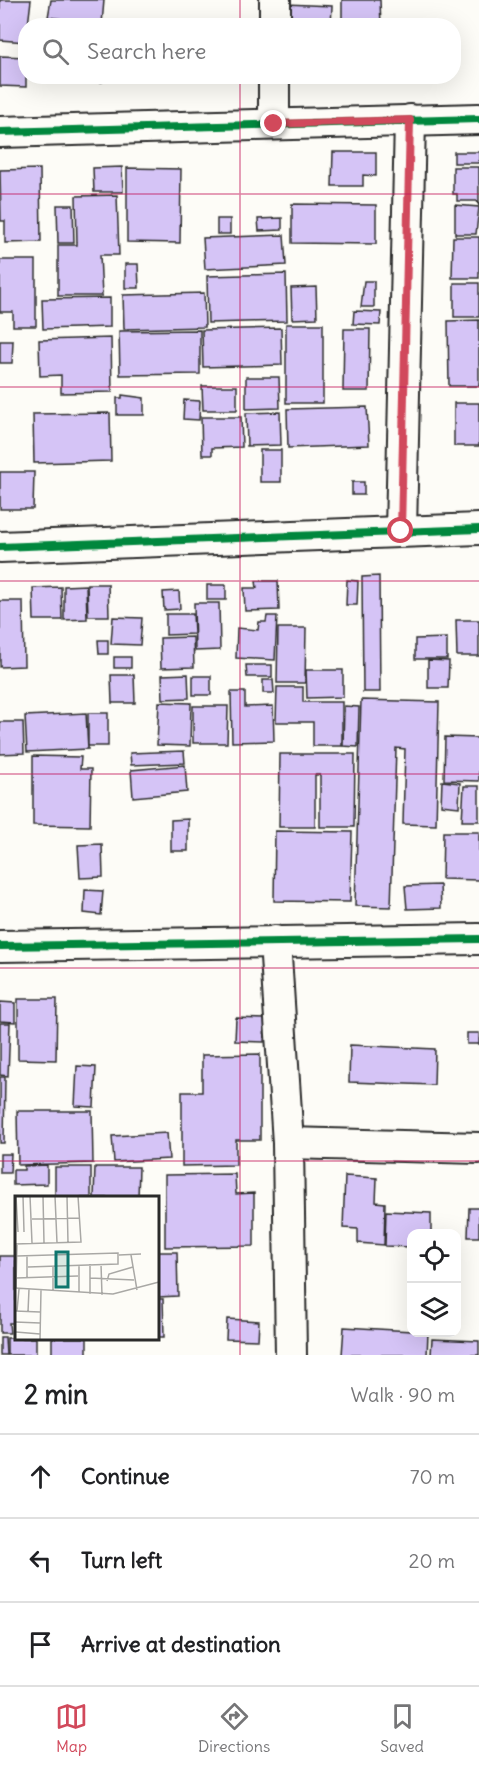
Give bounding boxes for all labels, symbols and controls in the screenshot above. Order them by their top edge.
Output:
search box [18,18,461,84]
icon: search [39,35,72,68]
text: Search here [87,37,206,65]
route end [260,110,286,136]
route start [387,517,413,543]
inset map [15,1196,159,1340]
map controls [407,1229,461,1337]
button: locate [407,1229,461,1283]
button: layers [407,1283,461,1337]
text: 2 min [24,1378,88,1411]
text: Walk · 90 m [350,1382,455,1407]
icon: ahead [24,1460,57,1493]
text: Continue [81,1462,170,1490]
text: 70 m [410,1464,455,1489]
icon: left [24,1544,57,1577]
text: Turn left [81,1546,162,1574]
text: 20 m [409,1548,455,1573]
icon: arrive [24,1628,57,1661]
text: Arrive at destination [81,1630,281,1658]
tab: Map [55,1700,88,1756]
tab: Directions [198,1700,270,1756]
tab: Saved [380,1700,424,1756]

